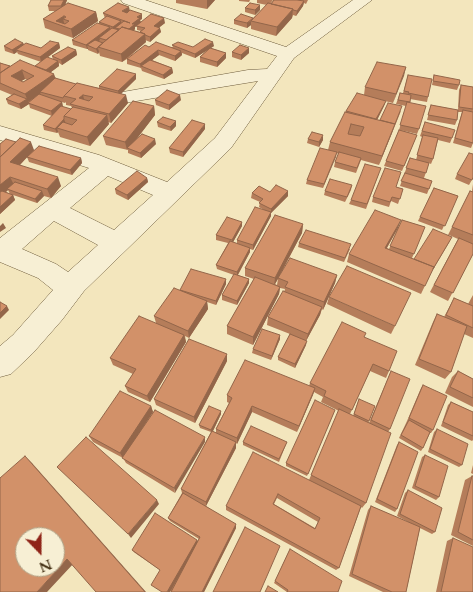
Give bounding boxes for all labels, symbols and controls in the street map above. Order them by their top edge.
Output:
north arrow [15,527,65,577]
text: N [36,554,55,577]

